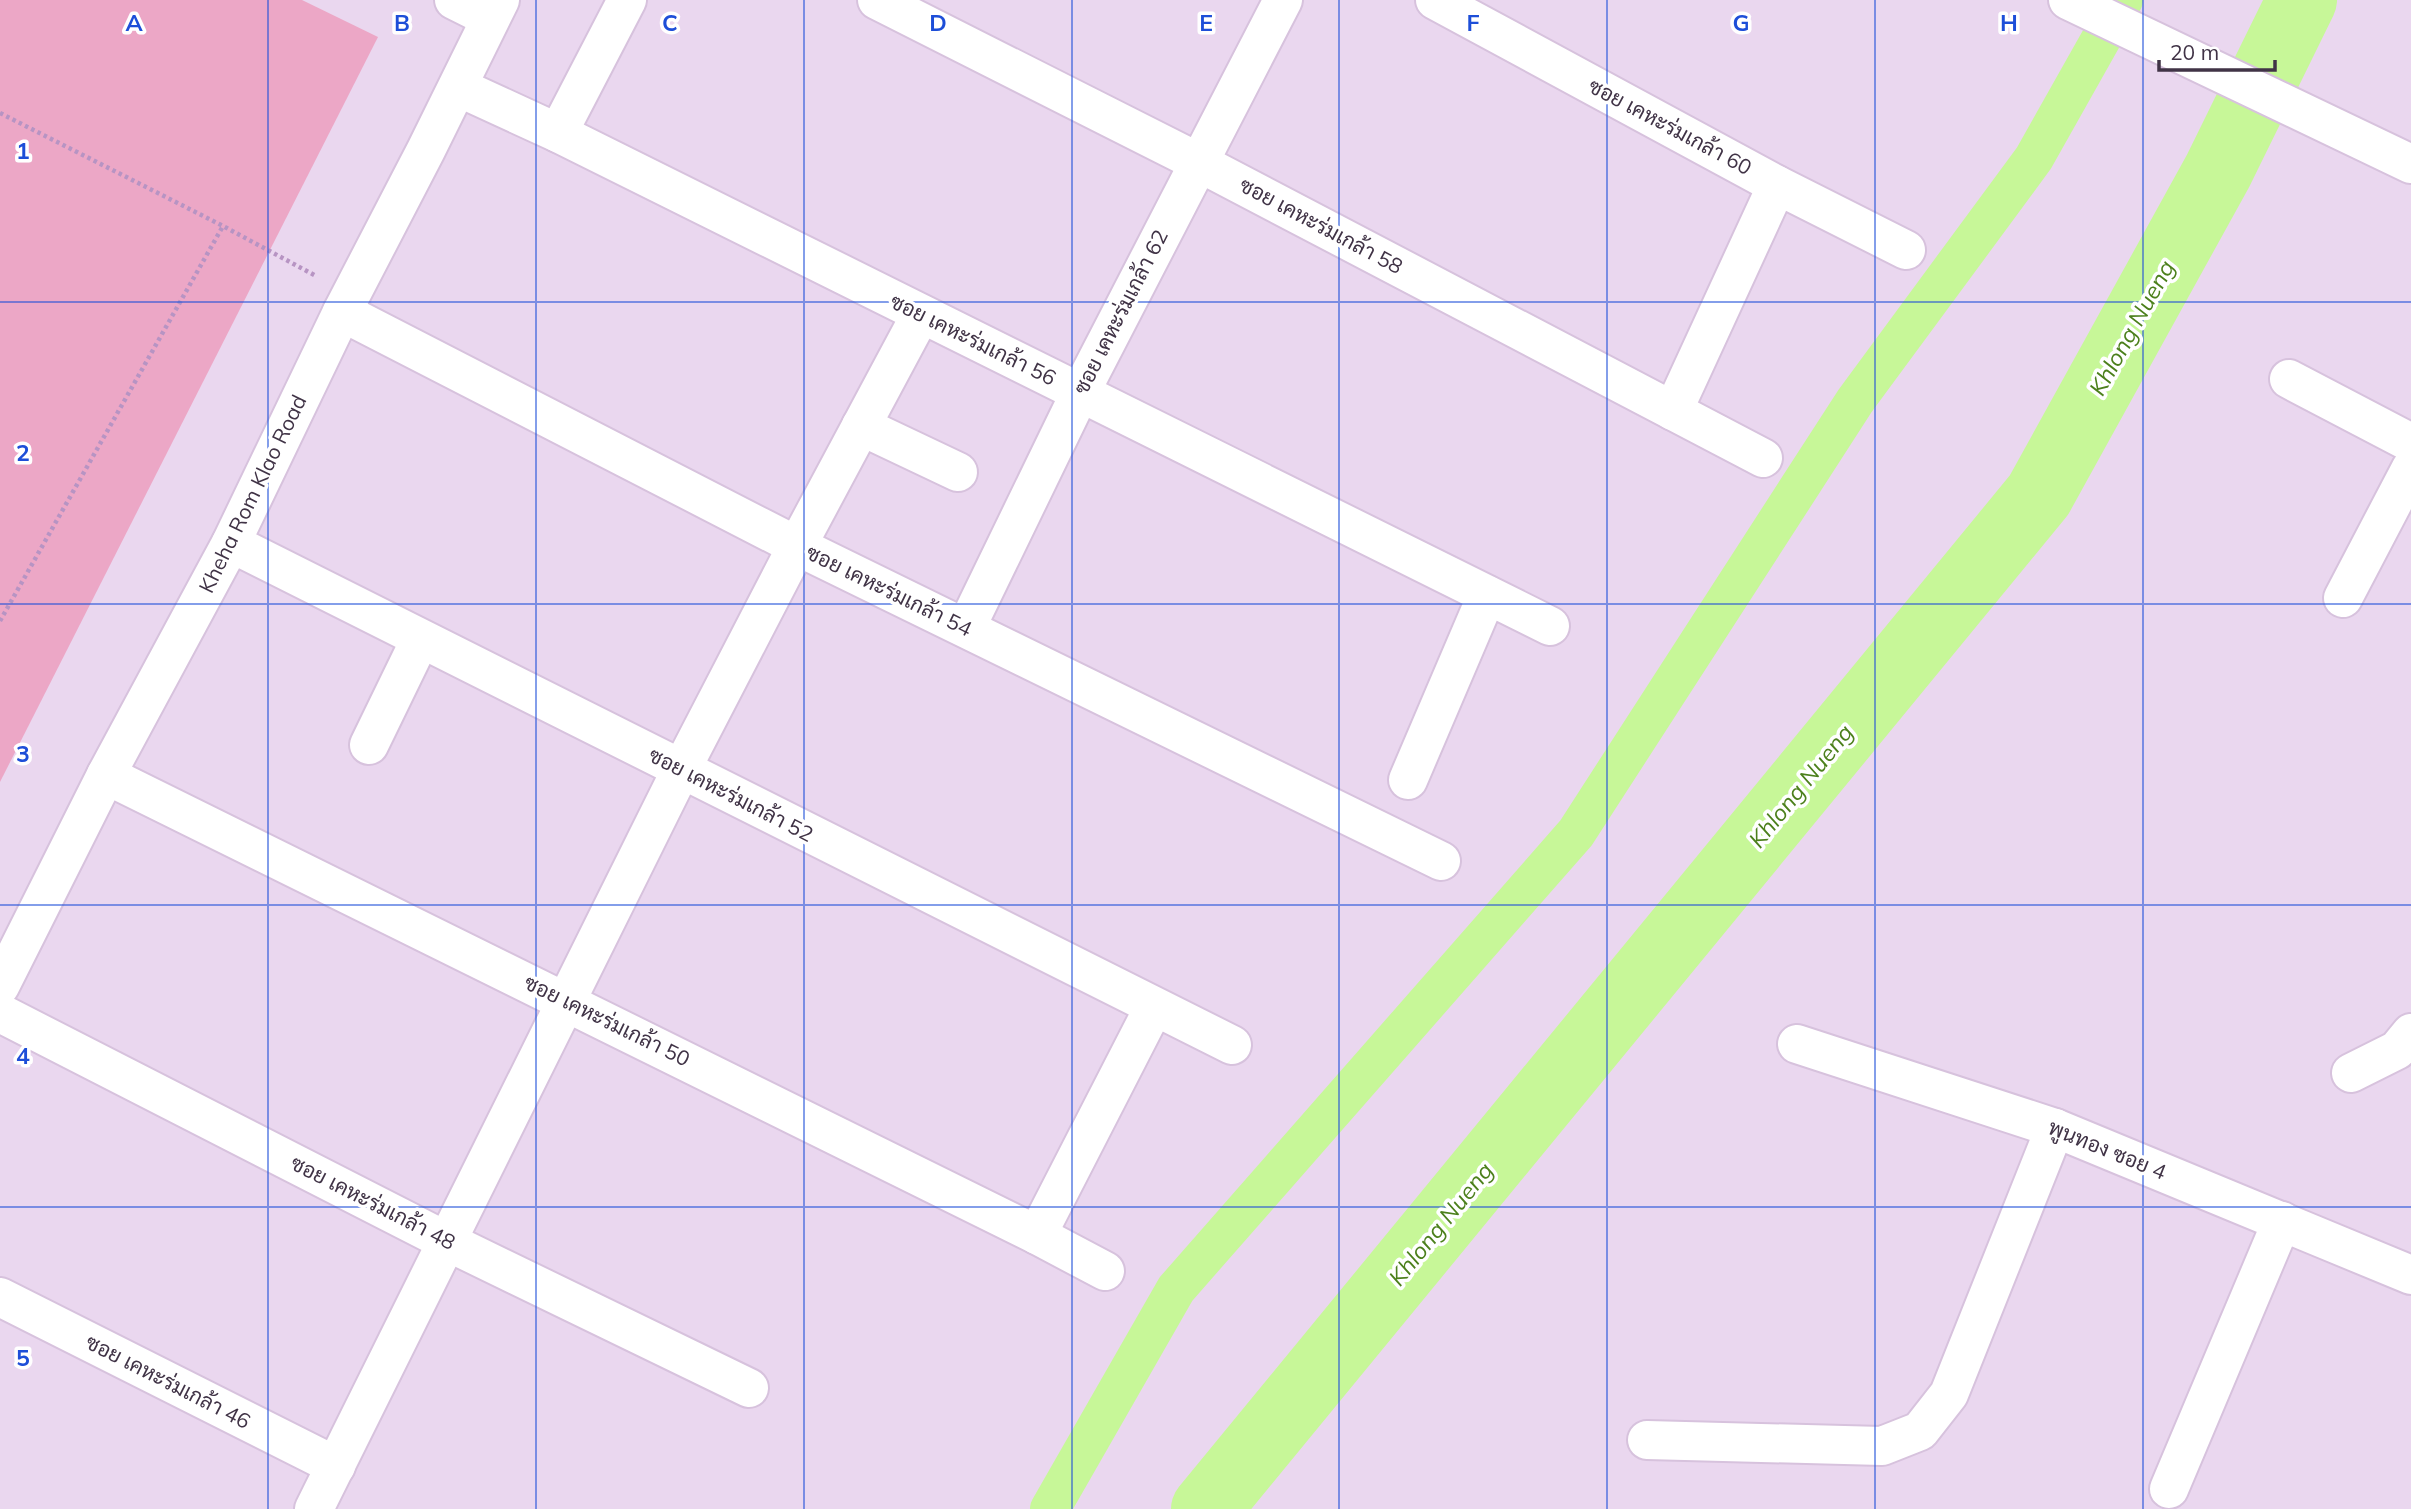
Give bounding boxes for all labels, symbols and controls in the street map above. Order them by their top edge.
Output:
text: A [125,8,143,37]
text: B [394,8,410,37]
text: C [662,8,678,37]
text: D [929,8,947,37]
text: E [1199,8,1213,37]
text: F [1466,8,1480,37]
text: G [1732,8,1750,37]
text: H [2000,8,2018,37]
scale bar [2159,28,2274,72]
text: 20 m [2170,39,2219,65]
street label: ซอย เคหะร่มเกล้า 60 [1584,72,1757,180]
text: 1 [16,136,30,165]
street label: ซอย เคหะร่มเกล้า 58 [1235,171,1408,279]
street label: ซอย เคหะร่มเกล้า 62 [1067,225,1173,398]
water label: Khlong Nueng [2082,255,2181,401]
street label: ซอย เคหะร่มเกล้า 56 [886,288,1061,391]
street label: Kheha Rom Klao Road [193,390,311,597]
text: 2 [16,438,30,467]
street label: ซอย เคหะร่มเกล้า 54 [802,539,977,642]
water label: Khlong Nueng [1742,718,1859,853]
text: 3 [16,739,30,768]
street label: ซอย เคหะร่มเกล้า 52 [645,741,818,847]
street label: ซอย เคหะร่มเกล้า 50 [520,969,695,1072]
text: 4 [16,1041,30,1070]
street label: พูนทอง ซอย 4 [2043,1114,2171,1187]
street label: ซอย เคหะร่มเกล้า 48 [287,1149,460,1255]
water label: Khlong Nueng [1382,1156,1499,1291]
street label: ซอย เคหะร่มเกล้า 46 [82,1328,255,1434]
text: 5 [16,1343,30,1372]

